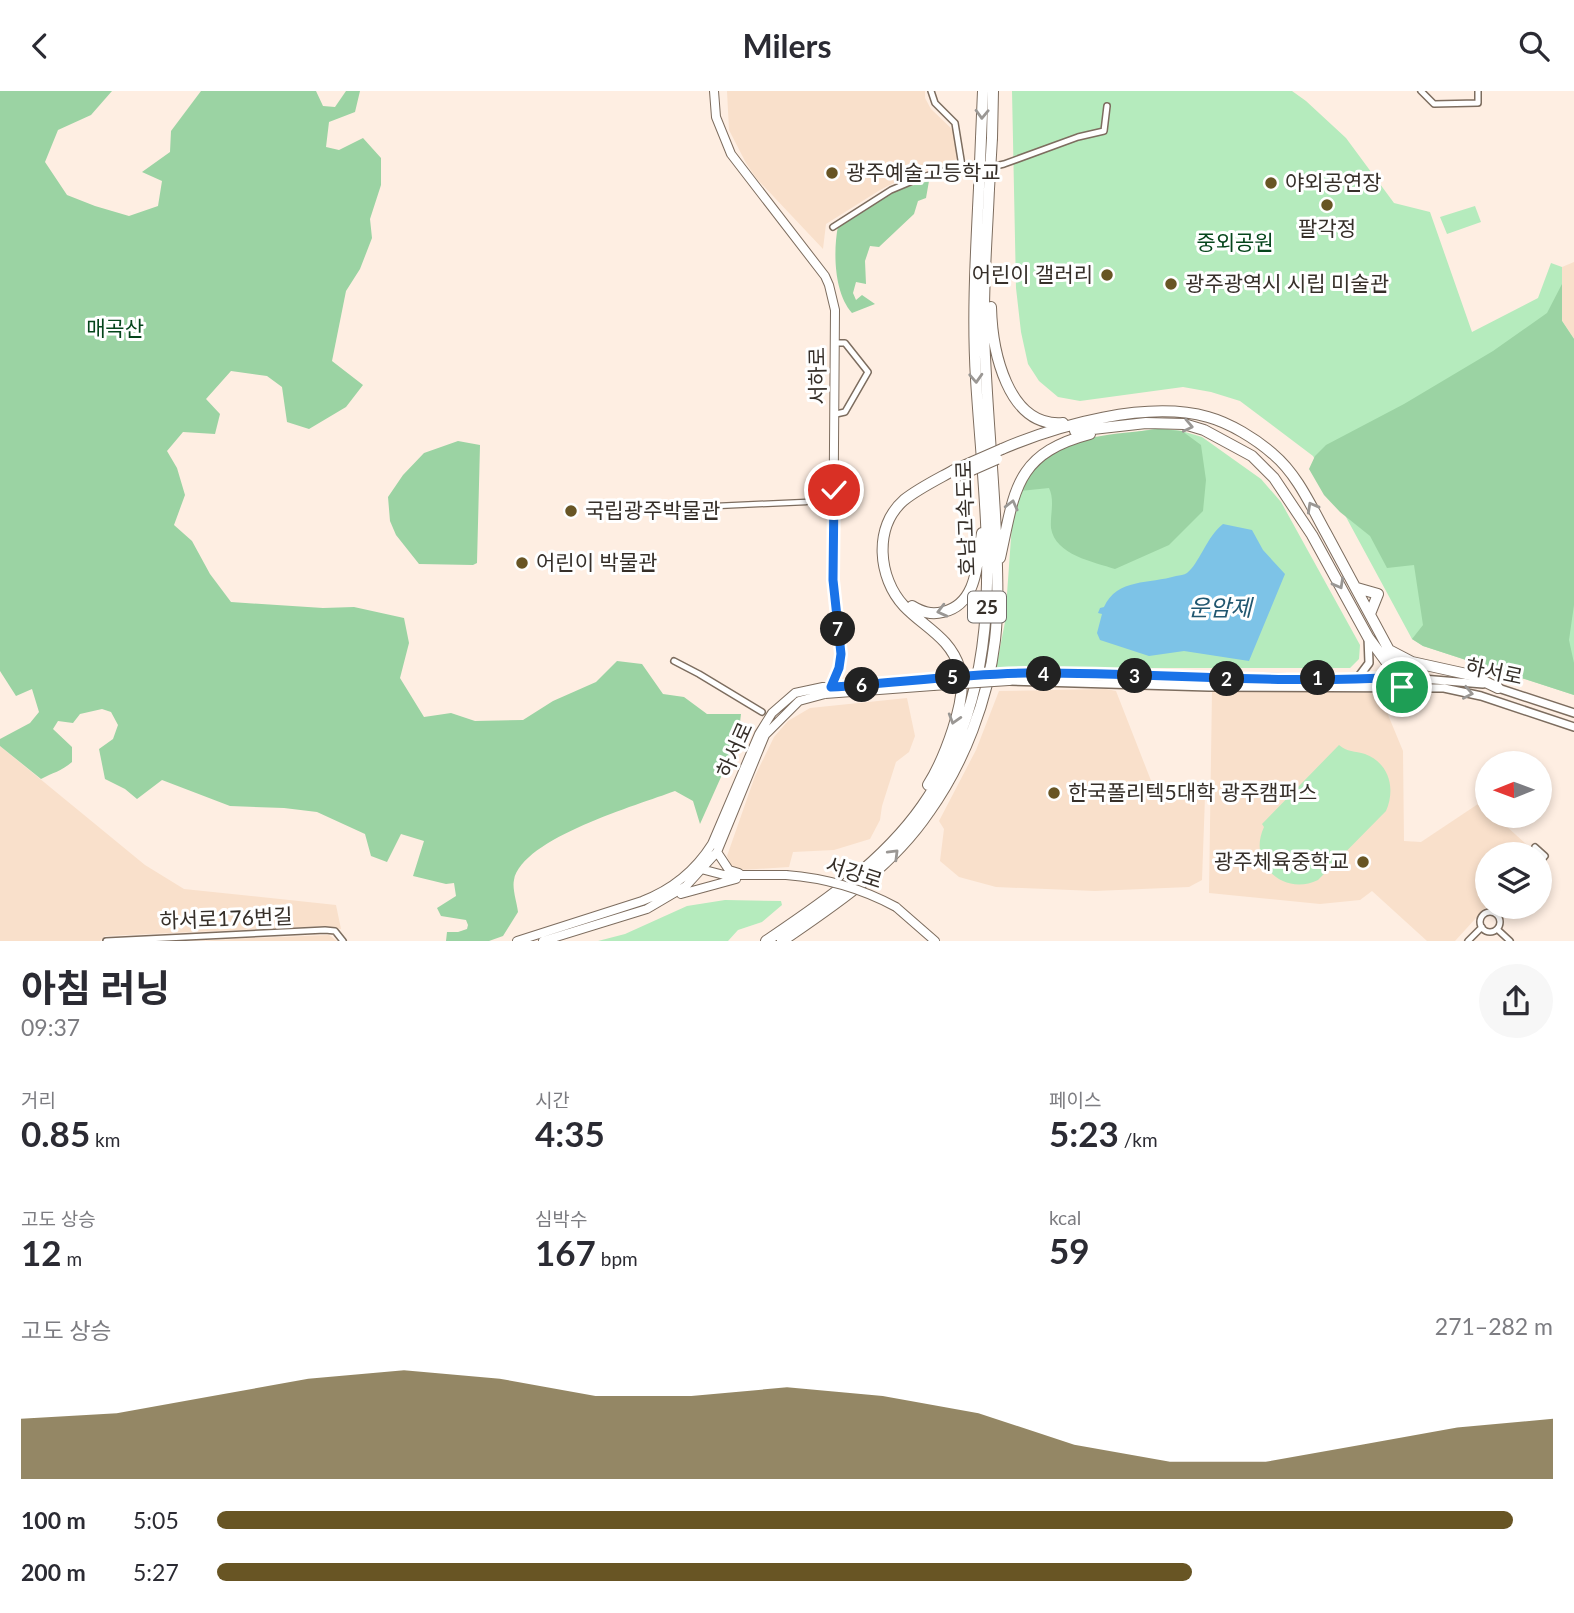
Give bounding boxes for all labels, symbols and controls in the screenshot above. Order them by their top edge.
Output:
text: Milers [742,26,832,65]
icon: back [21,27,59,65]
icon: search [1515,27,1553,65]
one-way arrow [974,109,989,120]
place label: 광주예술고등학교 [846,159,1001,184]
marker: 광주예술고등학교 [824,165,840,181]
place label: 야외공연장 [1285,169,1382,194]
marker: 야외공연장 [1263,175,1279,191]
marker: 팔각정 [1319,197,1335,213]
place label: 팔각정 [1298,215,1356,240]
park label: 중외공원 [1196,229,1274,254]
place label: 어린이 갤러리 [972,261,1093,286]
marker: 어린이 갤러리 [1099,267,1115,283]
place label: 광주광역시 시립 미술관 [1185,270,1389,295]
marker: 광주광역시 시립 미술관 [1163,276,1179,292]
park label: 매곡산 [86,315,144,340]
street label: 서하로 [803,347,830,405]
one-way arrow [969,373,984,384]
one-way arrow [1182,417,1194,432]
pin [804,460,864,520]
street label: 호남고속도로 [950,460,979,576]
icon: check [815,471,853,509]
place label: 국립광주박물관 [585,497,720,522]
one-way arrow [1004,499,1018,511]
one-way arrow [1306,502,1320,514]
marker: 국립광주박물관 [563,503,579,519]
place label: 어린이 박물관 [536,549,657,574]
marker: 어린이 박물관 [514,555,530,571]
one-way arrow [1331,577,1344,590]
road number: 25 [968,591,1006,622]
water label: 운암제 [1188,593,1255,621]
one-way arrow [936,603,948,617]
pin: 7 [820,611,856,647]
text: 7 [832,617,843,640]
street label: 하서로 [1463,652,1525,689]
pin: 4 [1026,657,1062,691]
pin [1372,657,1432,717]
pin: 5 [936,659,970,695]
pin: 3 [1118,659,1152,693]
pin: 2 [1210,661,1244,697]
pin: 1 [1300,661,1336,695]
text: 4 [1038,662,1049,685]
text: 3 [1129,664,1140,687]
text: 5 [947,665,958,688]
text: 1 [1312,666,1323,689]
pin: 6 [844,667,880,703]
text: 2 [1221,667,1232,690]
icon: arrive [1383,668,1421,706]
text: 6 [856,673,867,696]
one-way arrow [1462,685,1474,700]
one-way arrow [948,713,963,725]
street label: 하서로 [710,718,757,781]
north arrow [1475,751,1552,828]
map controls [1475,751,1552,919]
place label: 한국폴리텍5대학 광주캠퍼스 [1068,779,1317,804]
marker: 한국폴리텍5대학 광주캠퍼스 [1046,785,1062,801]
button: layers [1475,842,1552,919]
place label: 광주체육중학교 [1214,848,1349,873]
one-way arrow [886,850,898,862]
street label: 서강로 [823,851,886,892]
marker: 광주체육중학교 [1355,854,1371,870]
street label: 하서로176번길 [159,903,293,932]
text: 아침 러닝 [21,964,170,1010]
button: share [1479,964,1553,1038]
text: 09:37 [21,1013,80,1041]
text: 거리 [21,1088,56,1111]
text: 시간 [535,1088,570,1111]
text: 페이스 [1049,1088,1101,1111]
text: 0.85 [21,1112,90,1154]
text: 4:35 [535,1112,605,1154]
text: 5:23 [1049,1112,1119,1154]
text: km [90,1128,120,1151]
text: /km [1119,1128,1158,1151]
text: kcal [1049,1206,1081,1229]
text: 고도 상승 [21,1207,96,1230]
text: 심박수 [535,1207,587,1230]
text: 59 [1049,1229,1090,1271]
text: 12 [21,1231,62,1273]
text: 167 [535,1231,596,1273]
text: m [62,1247,82,1270]
text: bpm [596,1247,638,1270]
text: 271–282 m [1435,1312,1553,1340]
text: 고도 상승 [21,1316,112,1344]
text: 100 m [21,1506,86,1534]
text: 5:05 [133,1506,179,1534]
text: 200 m [21,1558,86,1586]
text: 5:27 [133,1558,179,1586]

